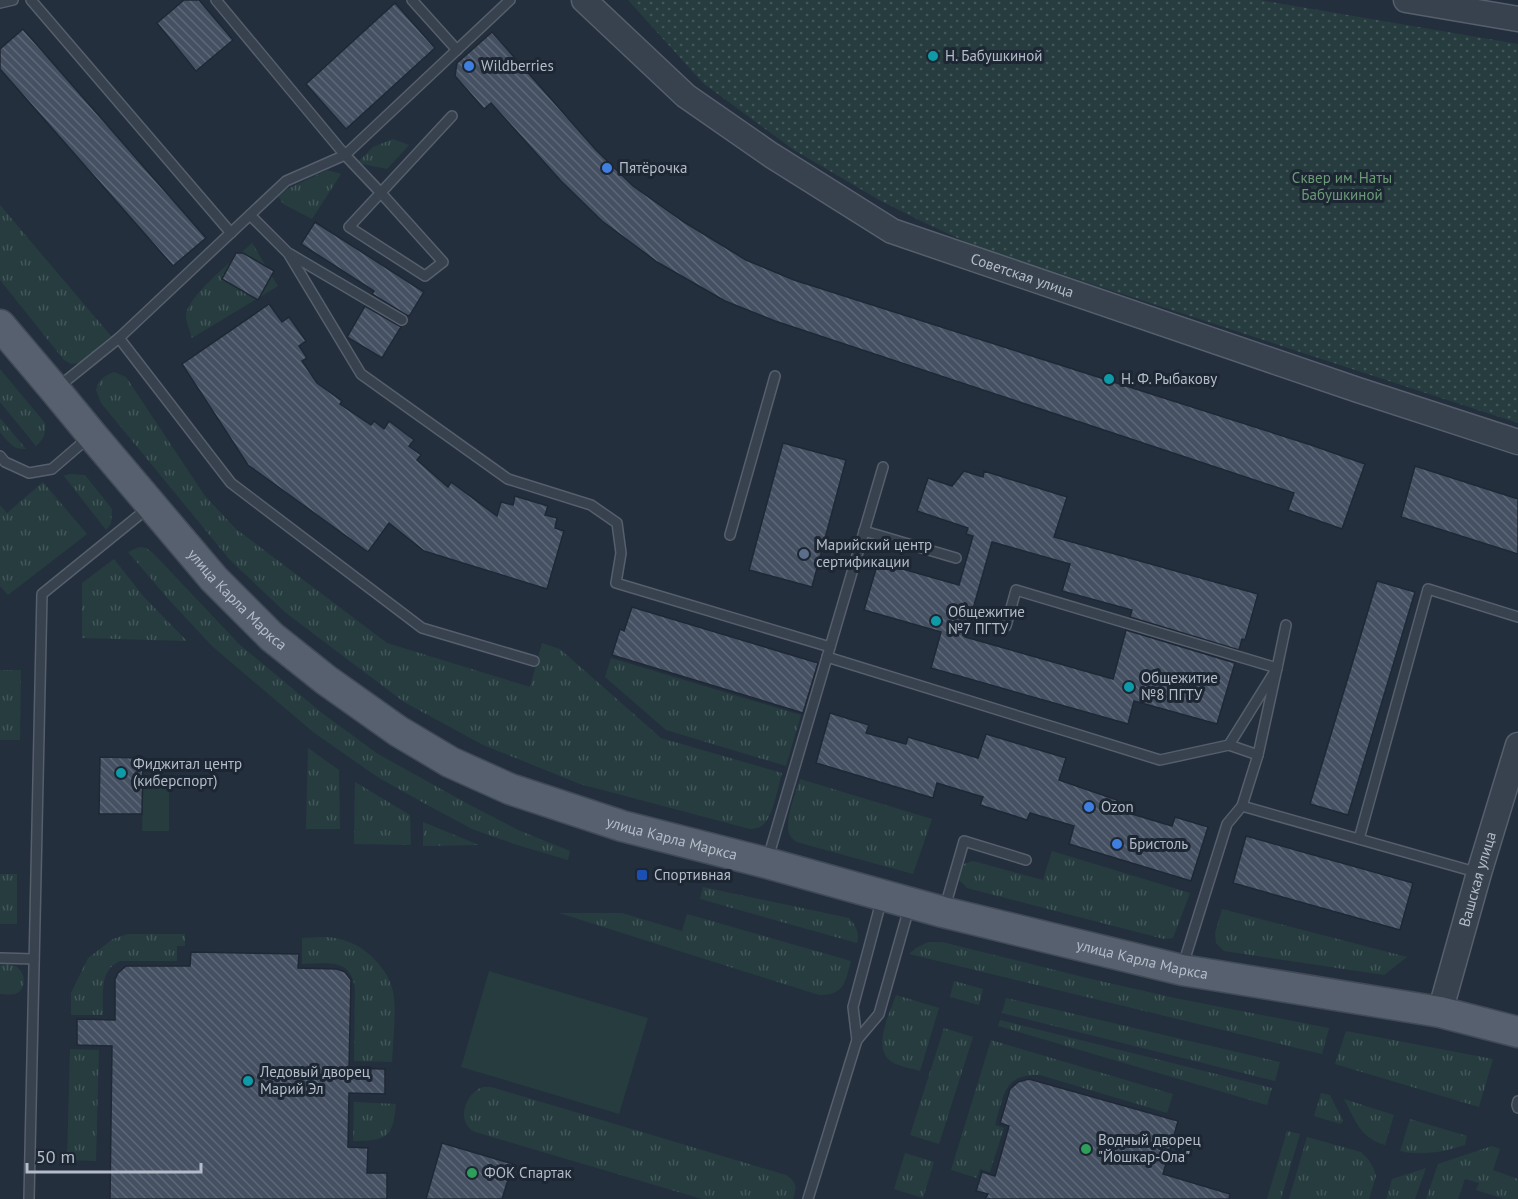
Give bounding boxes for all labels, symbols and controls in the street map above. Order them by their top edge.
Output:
place label: Н. Бабушкиной [945,46,1042,65]
marker: Н. Бабушкиной [926,49,940,63]
place label: Wildberries [481,56,554,75]
marker: Wildberries [462,59,476,73]
place label: Пятёрочка [619,158,687,177]
marker: Пятёрочка [600,161,614,175]
park label: Сквер им. Наты Бабушкиной [1292,168,1392,204]
street label: Советская улица [968,249,1076,301]
place label: Н. Ф. Рыбакову [1121,369,1217,388]
marker: Н. Ф. Рыбакову [1102,372,1116,386]
place label: Марийский центр сертификации [816,535,932,571]
street label: улица Карла Маркса [184,545,291,654]
marker: Марийский центр сертификации [797,547,811,561]
place label: Общежитие №7 ПГТУ [948,602,1025,638]
marker: Общежитие №7 ПГТУ [929,614,943,628]
place label: Общежитие №8 ПГТУ [1141,668,1218,704]
marker: Общежитие №8 ПГТУ [1122,680,1136,694]
place label: Фиджитал центр (киберспорт) [133,754,242,790]
marker: Фиджитал центр (киберспорт) [114,766,128,780]
place label: Ozon [1101,797,1134,816]
marker: Ozon [1082,800,1096,814]
street label: улица Карла Маркса [604,811,739,864]
street label: Вашская улица [1454,829,1500,929]
place label: Бристоль [1129,834,1188,853]
marker: Бристоль [1110,837,1124,851]
place label: Спортивная [654,865,731,884]
marker: Спортивная [635,868,649,882]
street label: улица Карла Маркса [1075,935,1210,983]
place label: Ледовый дворец Марий Эл [259,1062,370,1098]
marker: Ледовый дворец Марий Эл [241,1074,255,1088]
place label: Водный дворец "Йошкар-Ола" [1098,1130,1201,1166]
scale bar [27,1136,201,1174]
marker: Водный дворец "Йошкар-Ола" [1079,1142,1093,1156]
text: 50 m [36,1145,75,1168]
place label: ФОК Спартак [484,1163,572,1182]
marker: ФОК Спартак [465,1166,479,1180]

